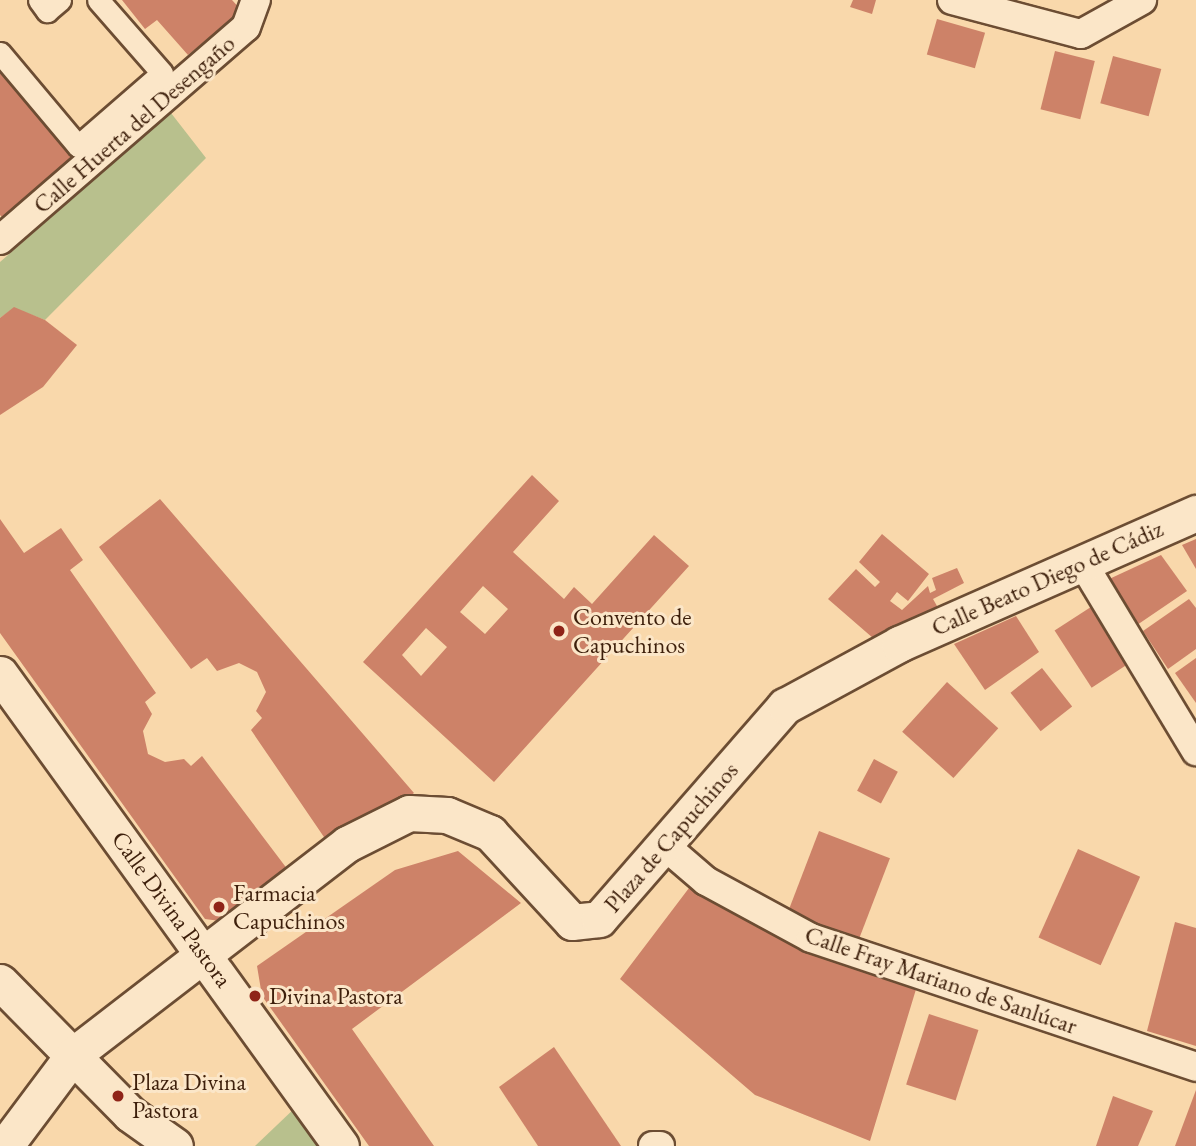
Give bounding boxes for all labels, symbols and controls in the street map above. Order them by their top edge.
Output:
street label: Calle Huerta del Desengaño [27,29,241,219]
street label: Calle Beato Diego de Cádiz [927,514,1167,642]
place label: Convento de Capuchinos [573,603,692,659]
marker: Convento de Capuchinos [551,623,567,639]
street label: Plaza de Capuchinos [598,756,744,918]
street label: Calle Divina Pastora [106,825,238,993]
place label: Farmacia Capuchinos [233,879,345,935]
marker: Farmacia Capuchinos [211,899,227,915]
street label: Calle Fray Mariano de Sanlúcar [801,920,1081,1040]
place label: Divina Pastora [269,982,403,1010]
marker: Divina Pastora [247,988,263,1004]
place label: Plaza Divina Pastora [132,1068,246,1124]
marker: Plaza Divina Pastora [110,1088,126,1104]

